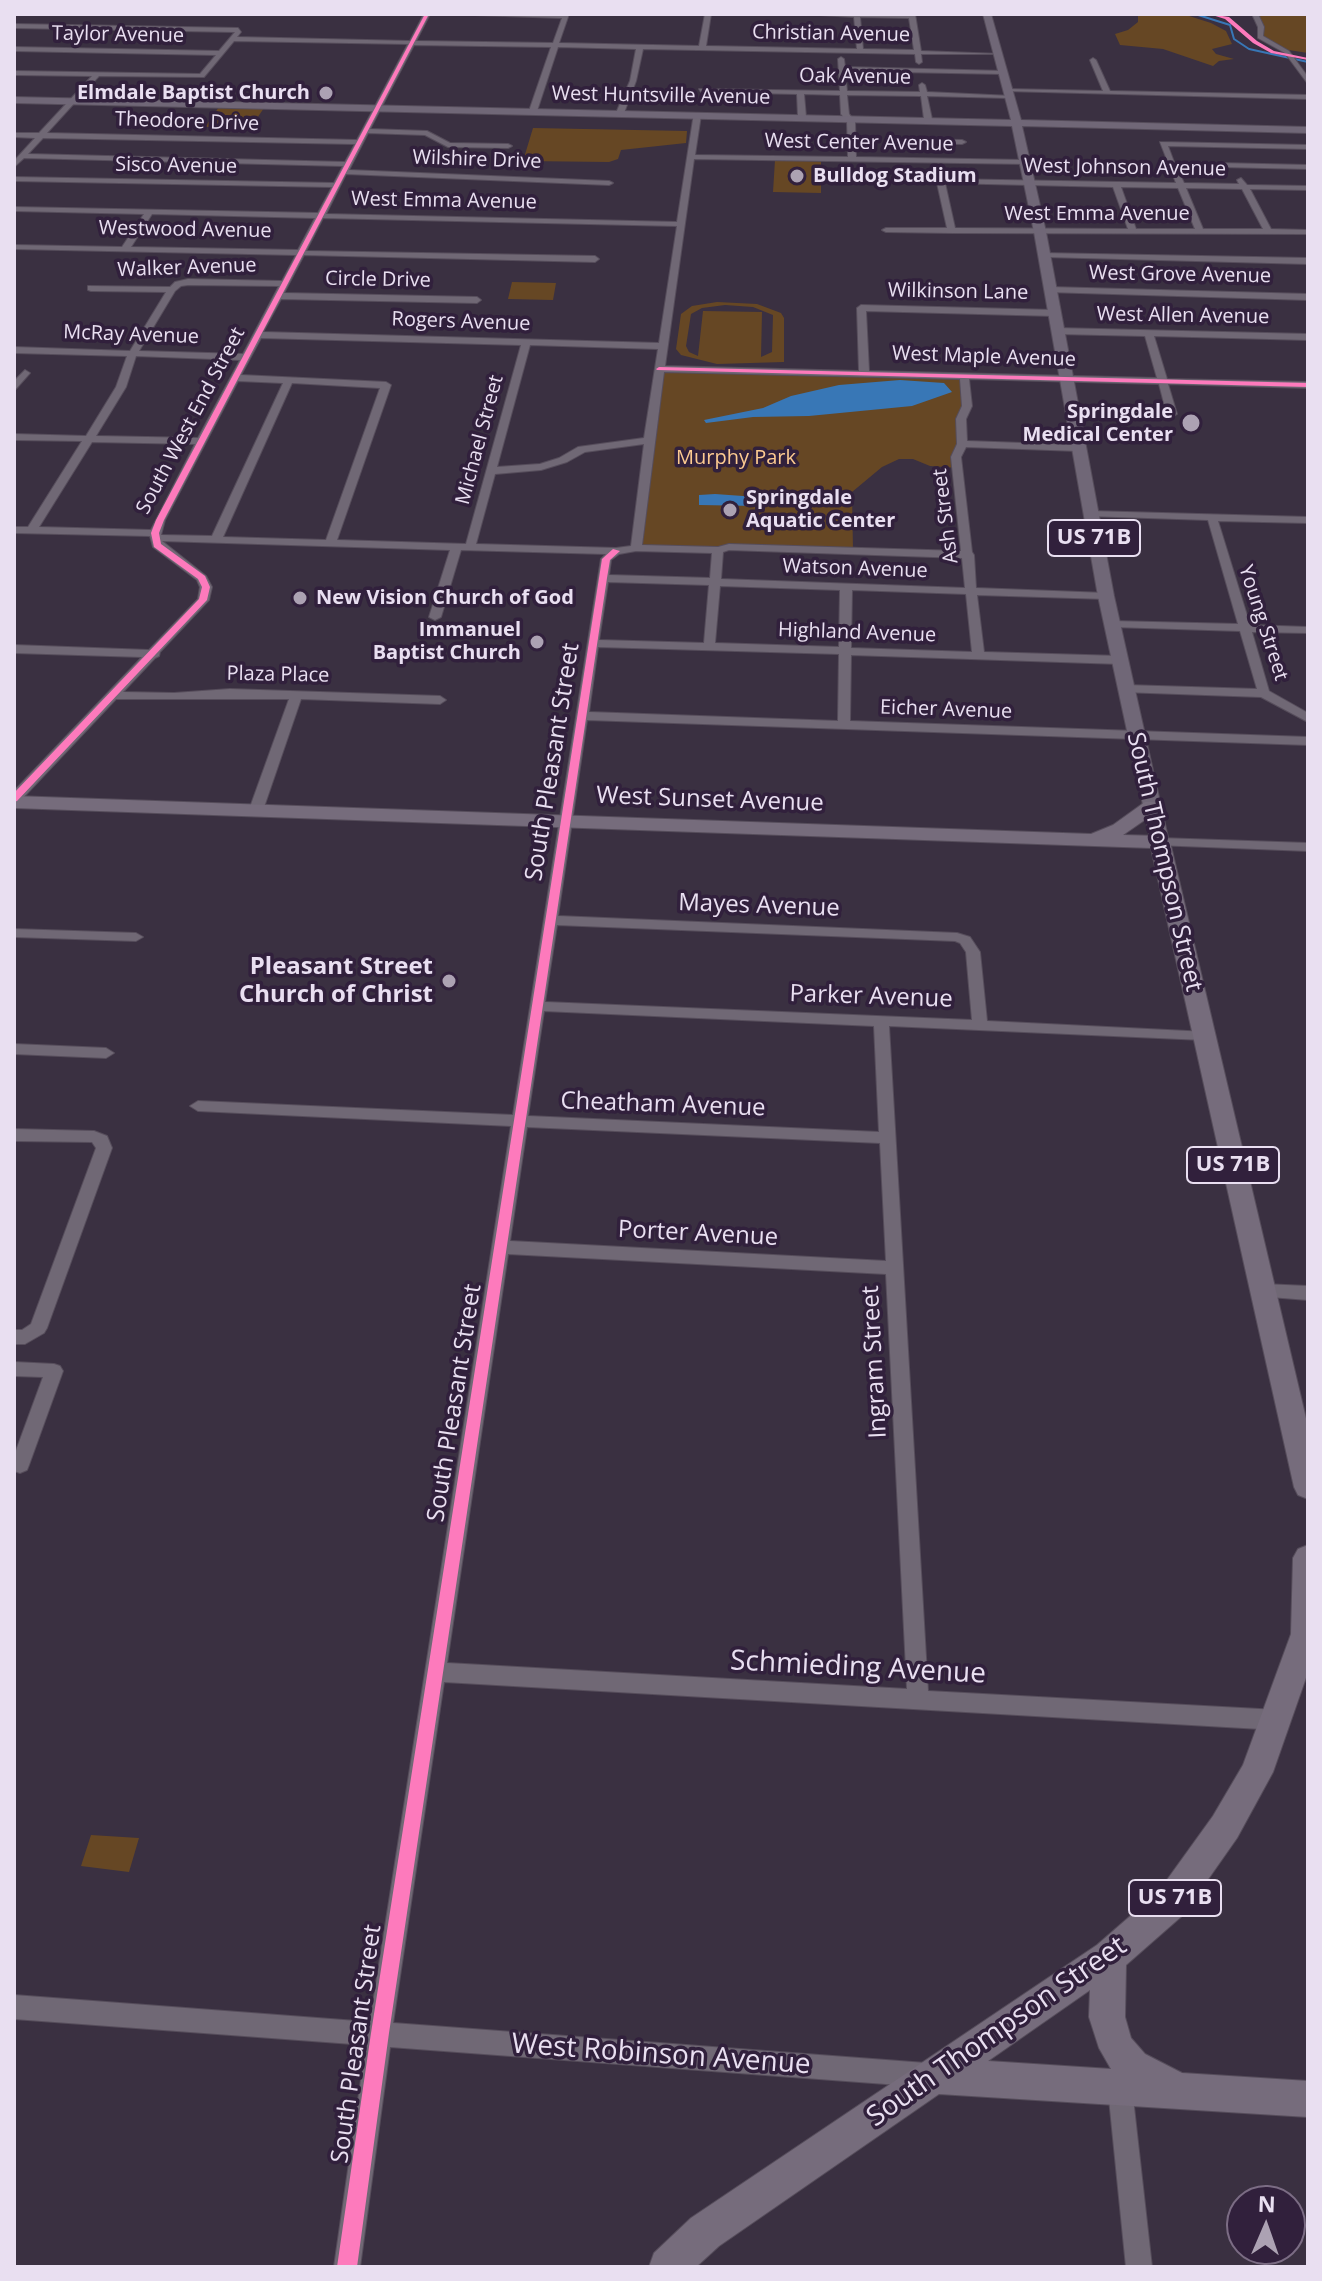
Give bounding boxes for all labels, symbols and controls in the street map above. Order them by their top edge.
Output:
street label: Christian Avenue [752,21,910,47]
street label: Taylor Avenue [52,22,184,48]
street label: Oak Avenue [799,64,911,90]
place label: Elmdale Baptist Church [77,81,310,105]
street label: West Huntsville Avenue [551,82,771,110]
marker: Elmdale Baptist Church [317,84,335,102]
street label: Theodore Drive [114,107,260,137]
street label: West Center Avenue [764,129,954,157]
street label: Wilshire Drive [412,146,542,174]
street label: Sisco Avenue [115,153,237,179]
street label: West Johnson Avenue [1024,154,1226,182]
place label: Bulldog Stadium [813,164,977,188]
marker: Bulldog Stadium [788,167,806,185]
street label: West Emma Avenue [351,187,537,215]
street label: West Emma Avenue [1004,202,1190,226]
street label: Westwood Avenue [98,216,272,244]
street label: Walker Avenue [117,254,257,282]
street label: West Grove Avenue [1089,261,1271,289]
street label: Circle Drive [325,267,431,293]
street label: Wilkinson Lane [888,279,1028,305]
street label: West Allen Avenue [1096,302,1270,330]
street label: Rogers Avenue [391,308,531,336]
street label: McRay Avenue [63,321,199,349]
street label: South West End Street [132,324,250,518]
street label: West Maple Avenue [892,342,1076,372]
street label: Michael Street [451,373,509,507]
place label: Springdale Medical Center [1023,400,1173,447]
marker: Springdale Medical Center [1180,412,1202,434]
park label: Murphy Park [676,446,796,470]
street label: Ash Street [928,467,964,565]
place label: Springdale Aquatic Center [746,486,895,533]
marker: Springdale Aquatic Center [721,501,739,519]
road number: US 71B [1048,520,1140,556]
street label: Watson Avenue [782,554,928,584]
street label: Young Street [1233,562,1293,684]
place label: New Vision Church of God [316,586,574,610]
marker: New Vision Church of God [291,589,309,607]
place label: Immanuel Baptist Church [373,618,521,665]
street label: Highland Avenue [777,618,937,648]
marker: Immanuel Baptist Church [528,633,546,651]
street label: South Pleasant Street [520,641,586,883]
street label: Plaza Place [226,662,330,688]
street label: Eicher Avenue [880,696,1012,724]
street label: South Thompson Street [1120,730,1208,994]
street label: West Sunset Avenue [596,782,824,818]
street label: Mayes Avenue [678,889,840,923]
place label: Pleasant Street Church of Christ [239,953,433,1009]
marker: Pleasant Street Church of Christ [440,972,458,990]
street label: Parker Avenue [789,980,953,1014]
street label: Cheatham Avenue [560,1087,766,1123]
road number: US 71B [1187,1147,1279,1183]
street label: Porter Avenue [617,1215,779,1253]
street label: South Pleasant Street [422,1282,488,1524]
street label: Ingram Street [857,1285,893,1439]
street label: Schmieding Avenue [729,1645,987,1691]
road number: US 71B [1129,1880,1221,1916]
street label: South Pleasant Street [326,1923,388,2165]
street label: South Thompson Street [861,1930,1133,2134]
street label: West Robinson Avenue [510,2028,812,2082]
north arrow [1226,2185,1306,2265]
text: N [1257,2188,1276,2218]

